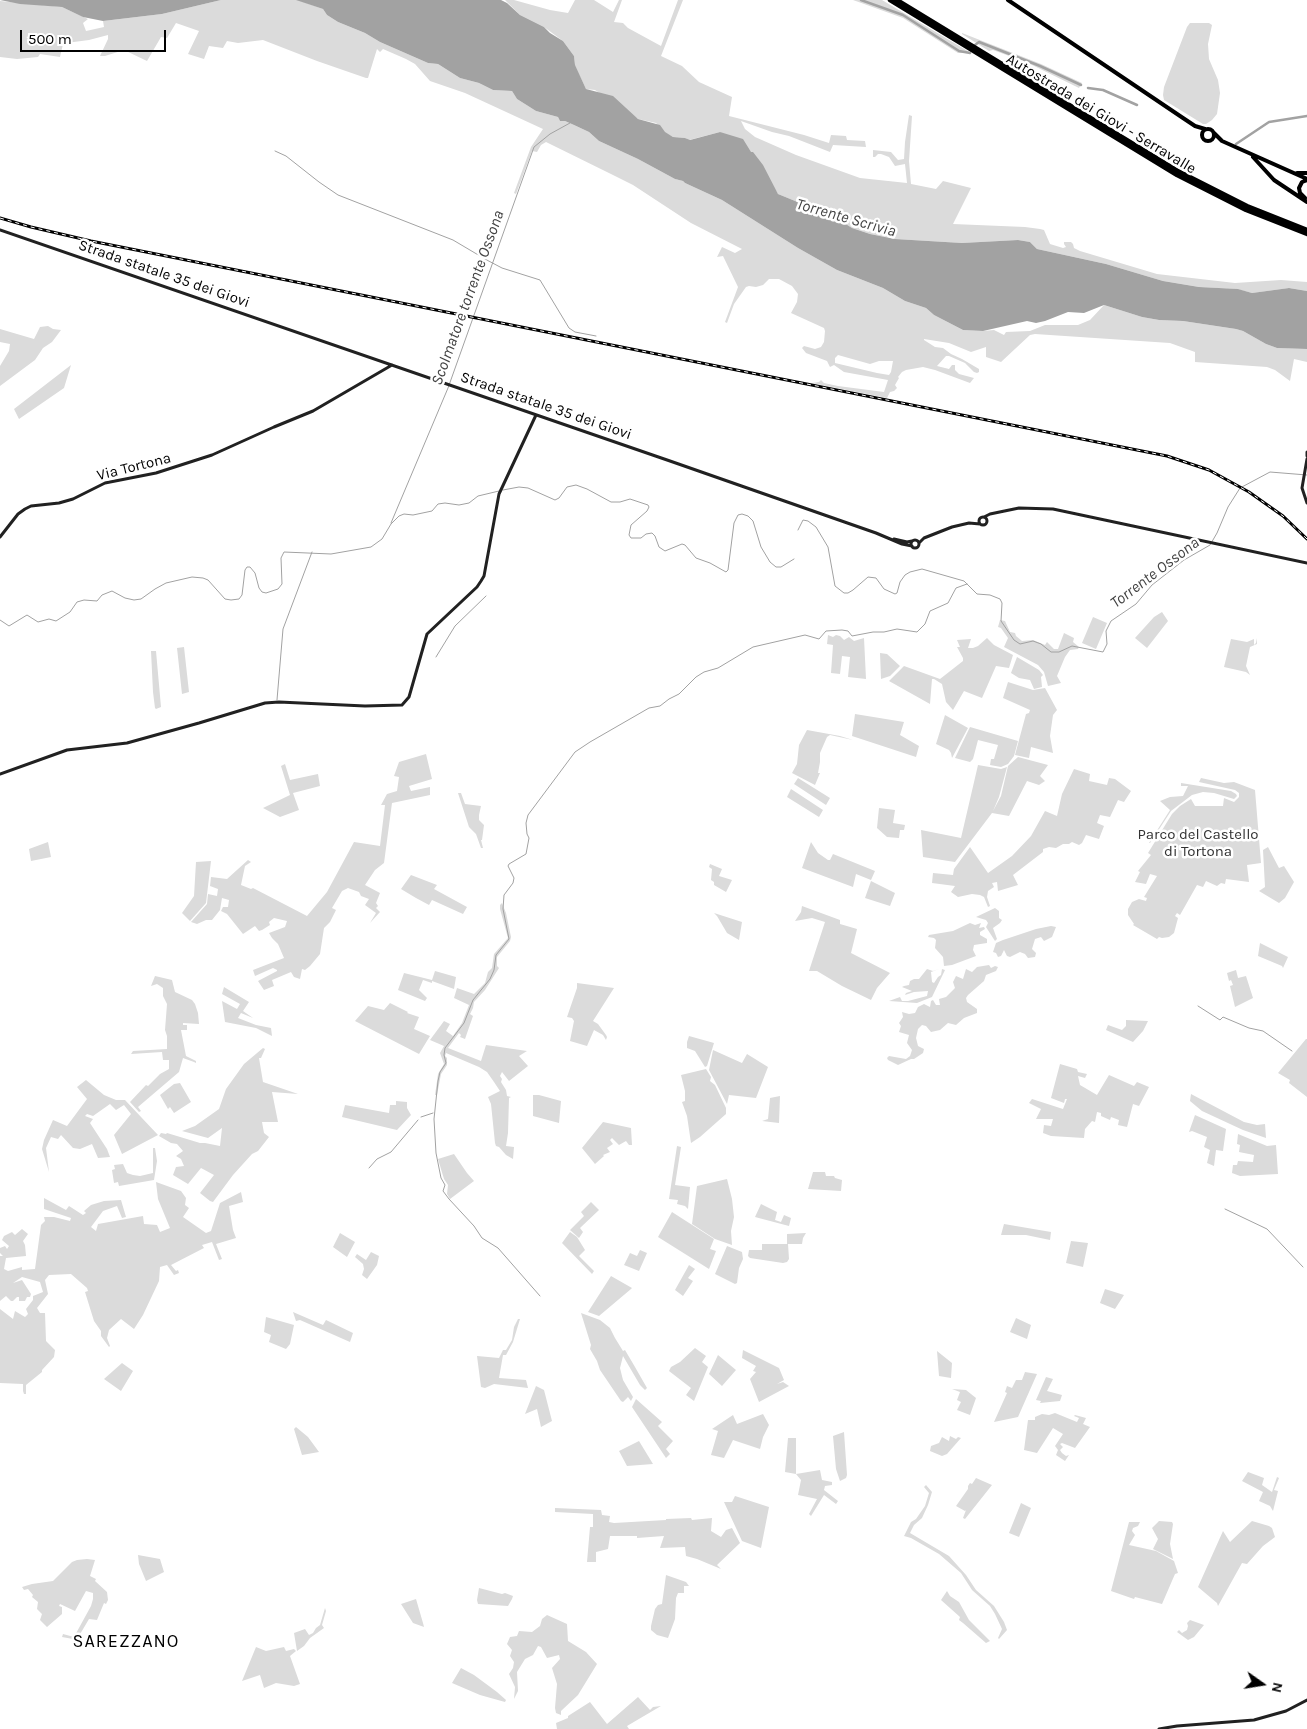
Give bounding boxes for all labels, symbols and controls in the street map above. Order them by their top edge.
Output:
scale bar [22,20,169,52]
text: 500 m [28,30,72,48]
street label: Autostrada dei Giovi - Serravalle [1003,50,1199,178]
water label: Torrente Scrivia [794,195,898,241]
water label: Scolmatore torrente Ossona [427,208,509,388]
street label: Strada statale 35 dei Giovi [76,236,252,312]
street label: Strada statale 35 dei Giovi [458,368,634,444]
street label: Via Tortona [95,449,173,485]
water label: Torrente Ossona [1107,533,1203,613]
park label: Parco del Castello di Tortona [1137,826,1259,861]
district label: SAREZZANO [71,1631,181,1653]
north arrow [1237,1659,1287,1709]
text: N [1268,1681,1287,1694]

